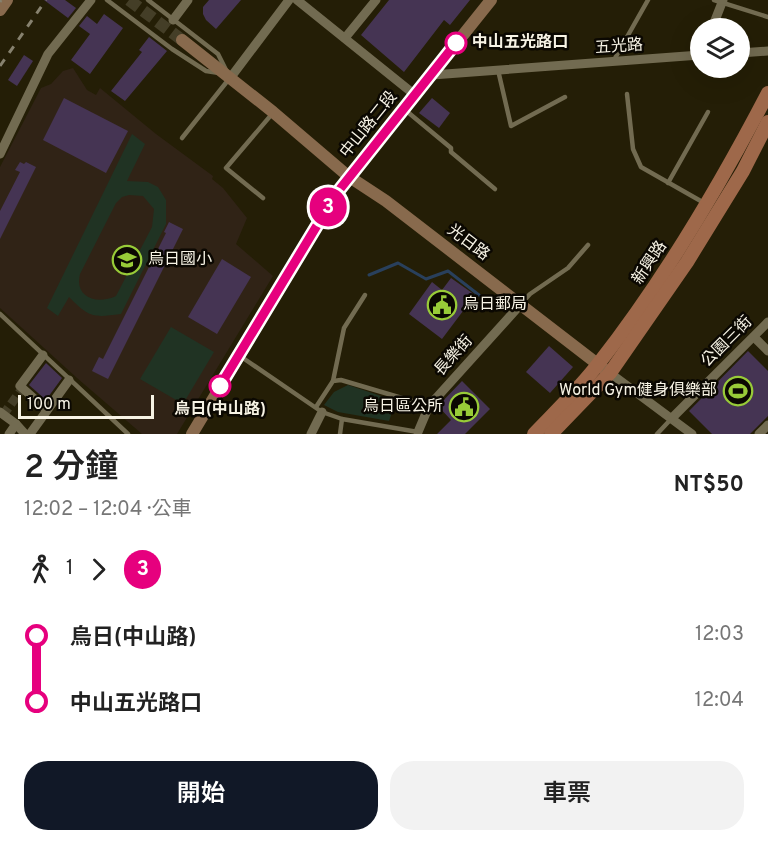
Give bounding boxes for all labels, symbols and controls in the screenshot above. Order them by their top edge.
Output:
map controls [690,18,750,78]
button: layers [690,18,750,78]
marker: 中山五光路口 [445,32,467,54]
place label: 中山五光路口 [472,33,568,53]
street label: 五光路 [594,35,644,59]
street label: 中山路二段 [336,88,402,162]
line badge: 3 [308,188,348,226]
text: 3 [322,194,334,221]
street label: 光日路 [443,221,493,265]
street label: 新興路 [628,238,672,288]
school or university icon: 烏日國小 [111,244,143,276]
place label: 烏日國小 [148,250,212,270]
public building icon: 烏日郵局 [426,289,458,321]
place label: 烏日郵局 [463,295,527,315]
street label: 公園三街 [697,312,757,372]
street label: 長樂街 [431,331,477,381]
marker: 烏日(中山路) [209,375,231,397]
sports icon: World Gym健身俱樂部 [722,375,754,407]
place label: World Gym健身俱樂部 [559,381,717,401]
public building icon: 烏日區公所 [448,391,480,423]
scale bar [18,392,154,420]
text: 100 m [27,395,71,415]
place label: 烏日區公所 [363,397,443,417]
place label: 烏日(中山路) [174,400,266,420]
text: 2 分鐘 [24,448,118,490]
text: NT$50 [674,472,744,499]
text: 12:02 – 12:04 · 公車 [24,497,192,523]
icon: walk [24,553,57,586]
icon: forward [82,553,115,586]
text: 1 [66,556,73,582]
text: 3 [136,556,149,583]
text: 12:03 [695,622,744,648]
text: 烏日(中山路) [70,625,196,652]
text: 12:04 [695,688,744,714]
text: 中山五光路口 [70,691,202,718]
button: 開始 [24,761,378,830]
button: 車票 [390,761,744,830]

